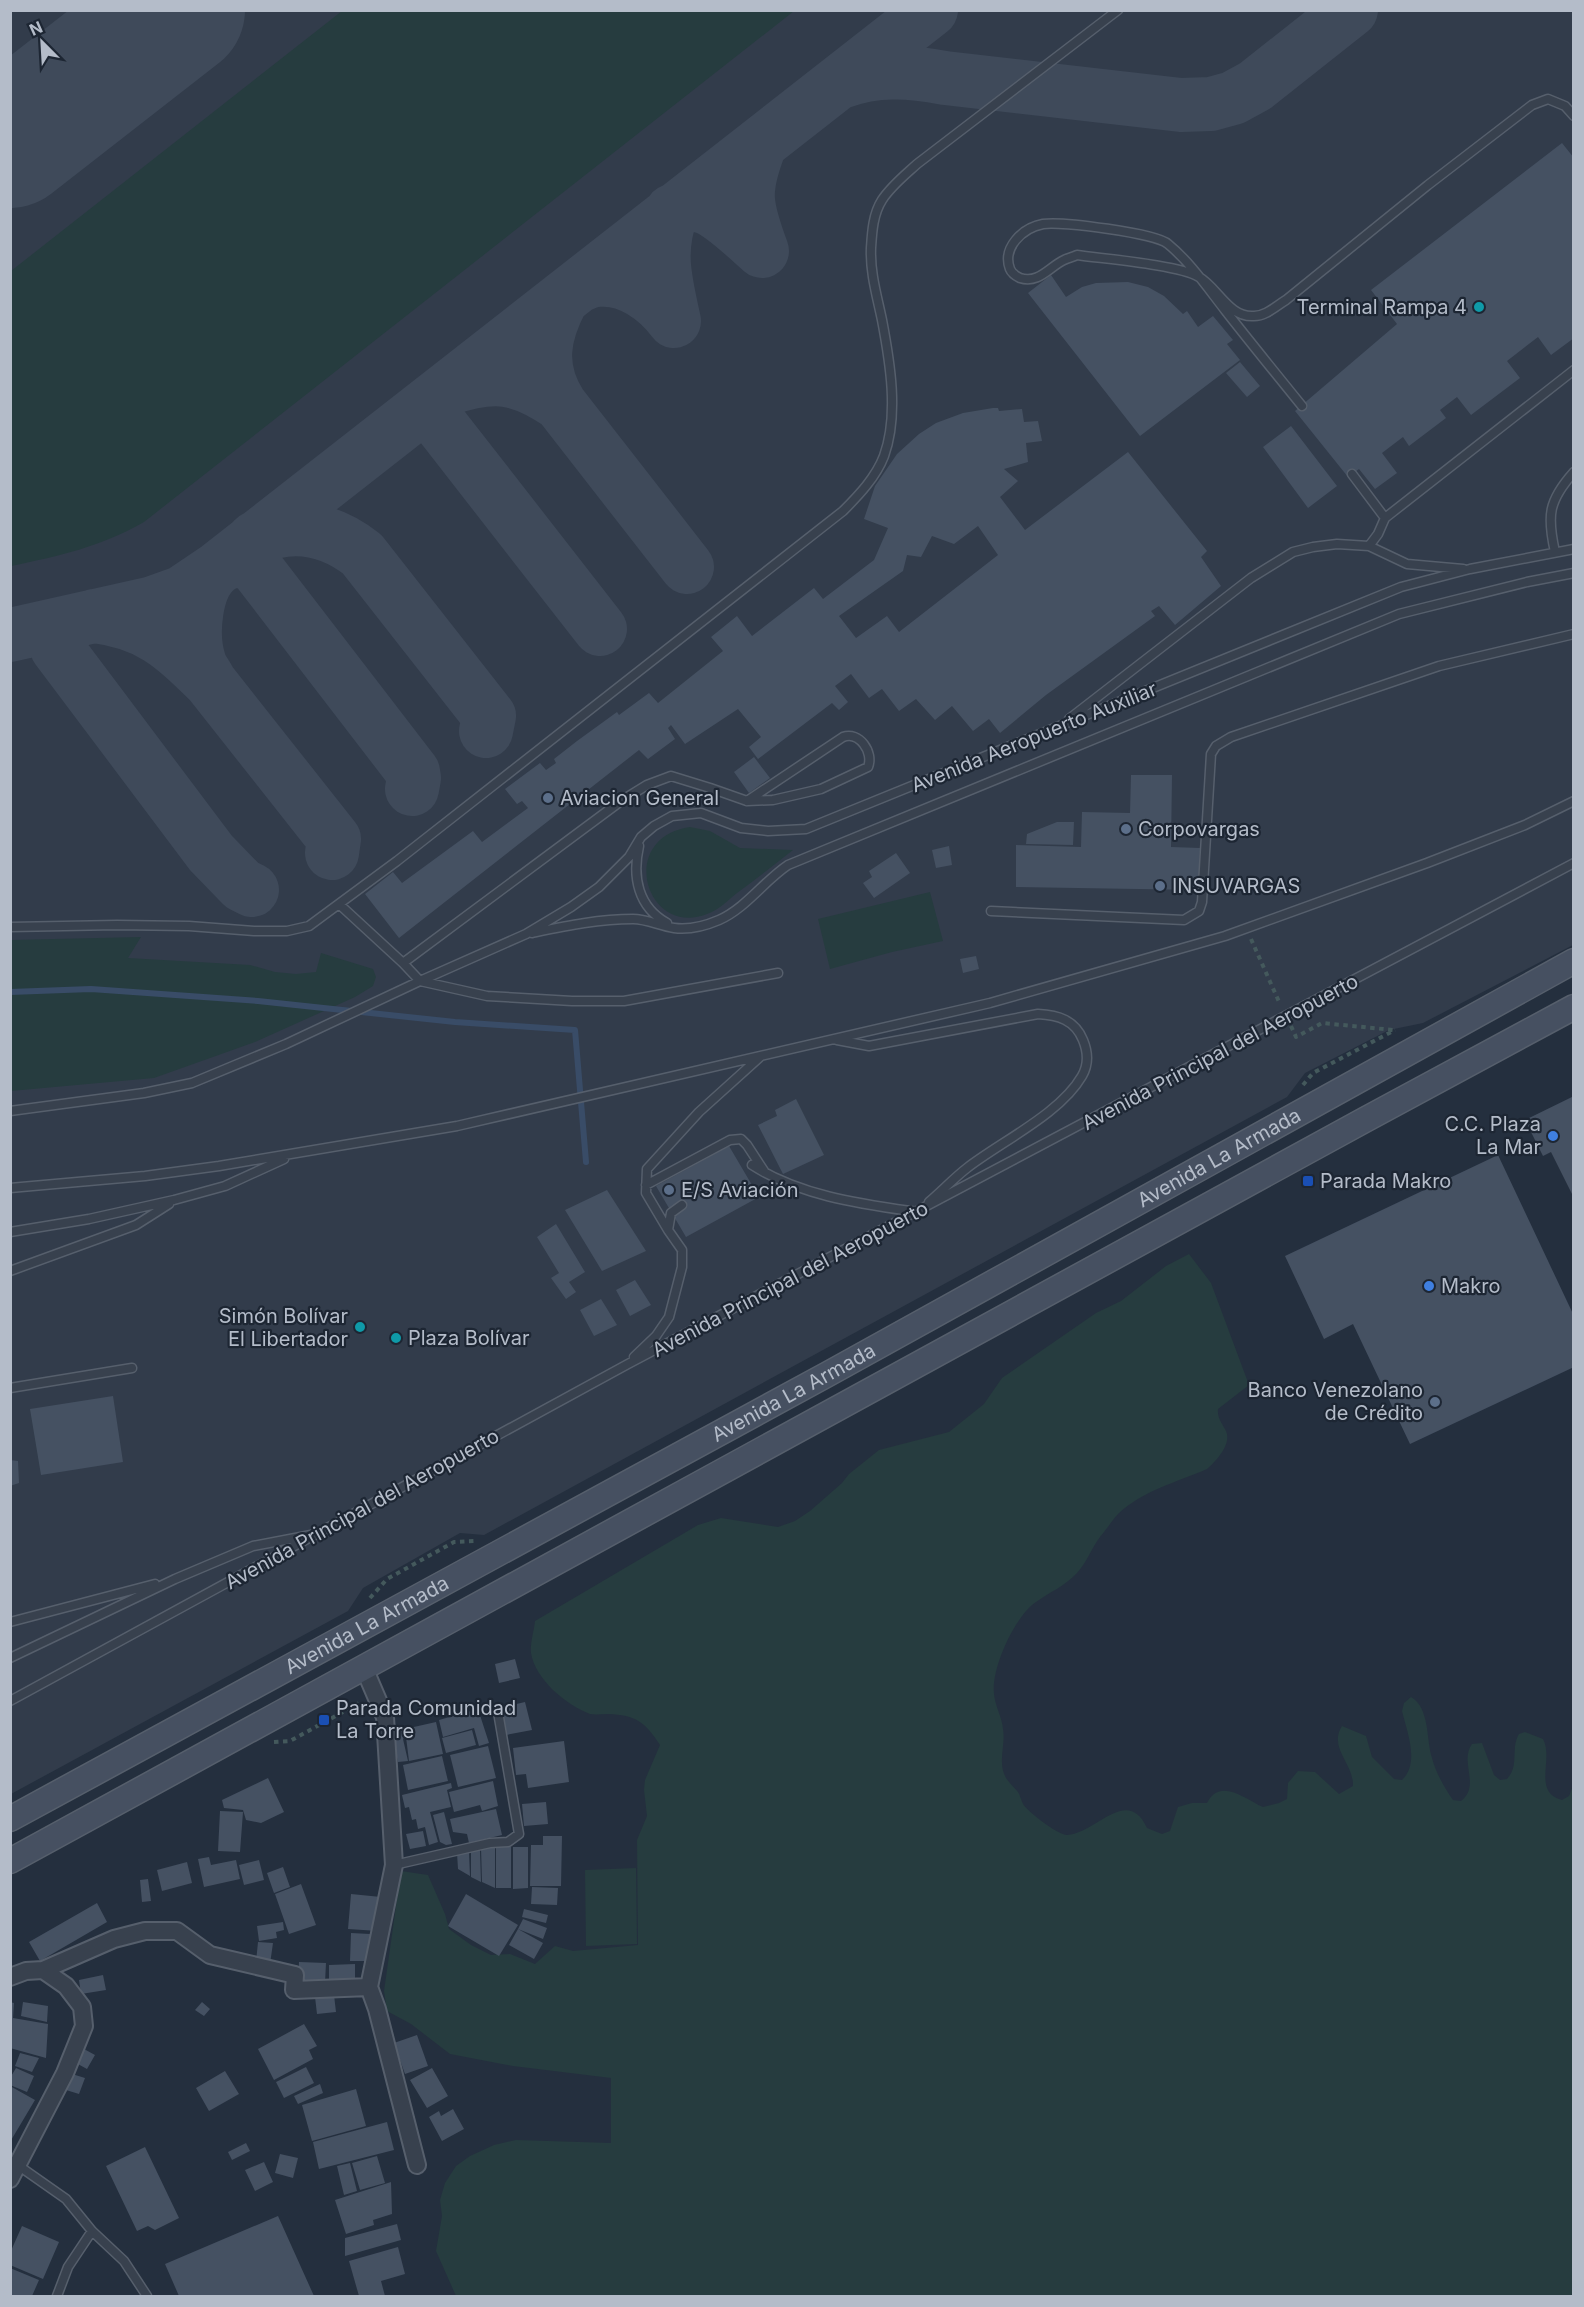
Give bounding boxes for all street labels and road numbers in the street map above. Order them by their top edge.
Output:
street label: Avenida Aeropuerto Auxiliar [908,676,1161,797]
street label: Avenida Principal del Aeropuerto [1078,969,1362,1135]
street label: Avenida La Armada [1133,1103,1305,1212]
street label: Avenida Principal del Aeropuerto [648,1196,932,1362]
street label: Avenida La Armada [708,1338,879,1447]
street label: Avenida Principal del Aeropuerto [221,1424,503,1594]
street label: Avenida La Armada [281,1571,453,1679]

